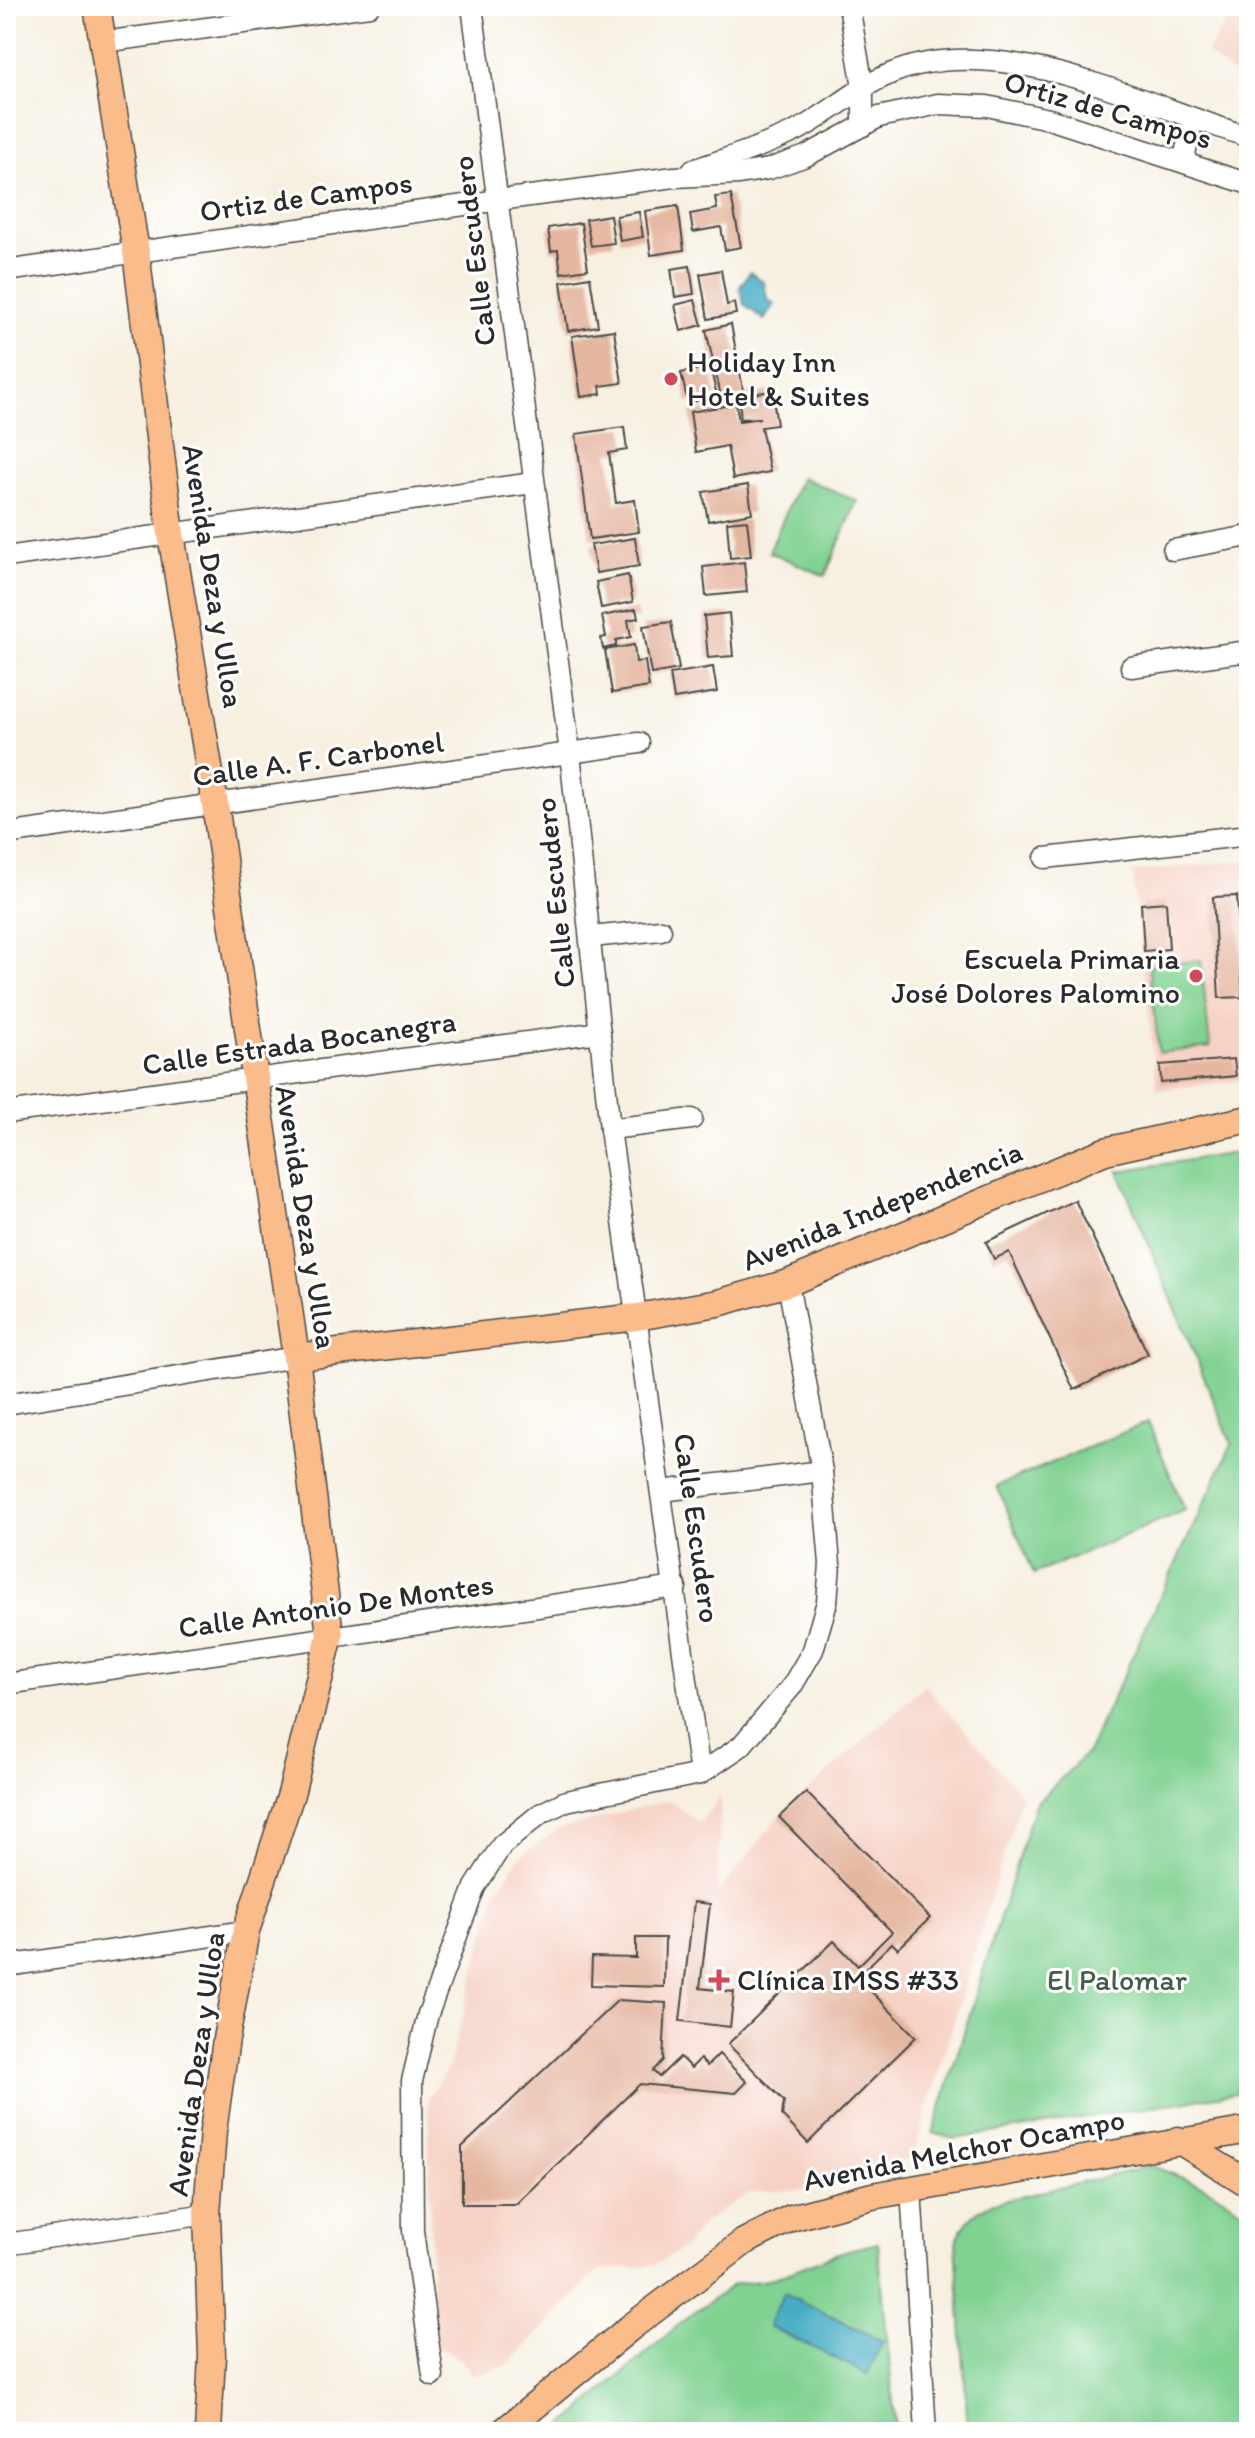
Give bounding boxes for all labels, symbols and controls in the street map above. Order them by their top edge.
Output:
street label: Ortiz de Campos [1000,62,1216,157]
street label: Calle Escudero [443,154,504,348]
street label: Ortiz de Campos [197,163,415,230]
place label: Holiday Inn Hotel & Suites [687,343,870,414]
marker: Holiday Inn Hotel & Suites [662,370,680,388]
street label: Avenida Deza y Ulloa [174,441,253,711]
street label: Calle A. F. Carbonel [190,722,446,794]
street label: Calle Escudero [526,796,583,990]
place label: Escuela Primaria José Dolores Palomino [891,940,1180,1011]
marker: Escuela Primaria José Dolores Palomino [1187,967,1205,985]
street label: Calle Estrada Bocanegra [140,1002,458,1083]
street label: Avenida Deza y Ulloa [267,1082,346,1352]
street label: Avenida Independencia [736,1132,1028,1279]
street label: Calle Escudero [666,1431,729,1625]
street label: Calle Antonio De Montes [176,1565,496,1646]
street label: Avenida Deza y Ulloa [159,1929,232,2198]
place label: Clínica IMSS #33 [737,1961,959,1998]
park label: El Palomar [1047,1961,1187,1998]
marker: Clínica IMSS #33 [708,1969,730,1991]
street label: Avenida Melchor Ocampo [800,2100,1128,2199]

